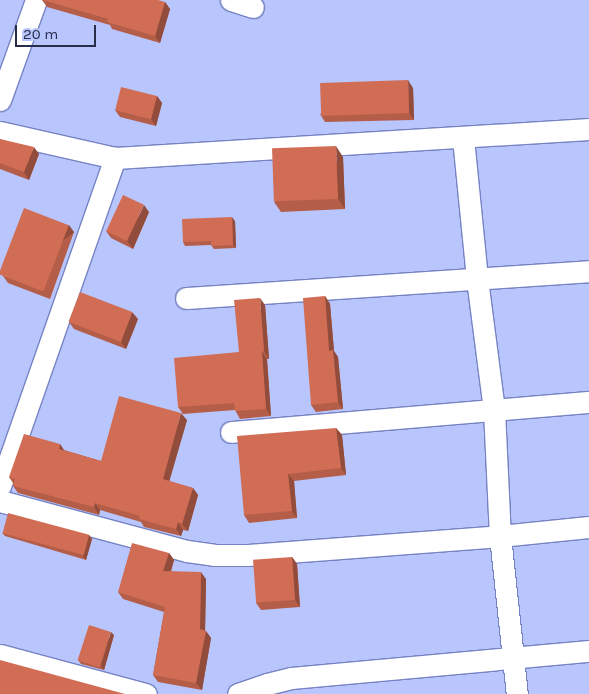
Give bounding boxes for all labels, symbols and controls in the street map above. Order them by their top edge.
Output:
scale bar [18,15,99,47]
text: 20 m [23,25,58,43]

